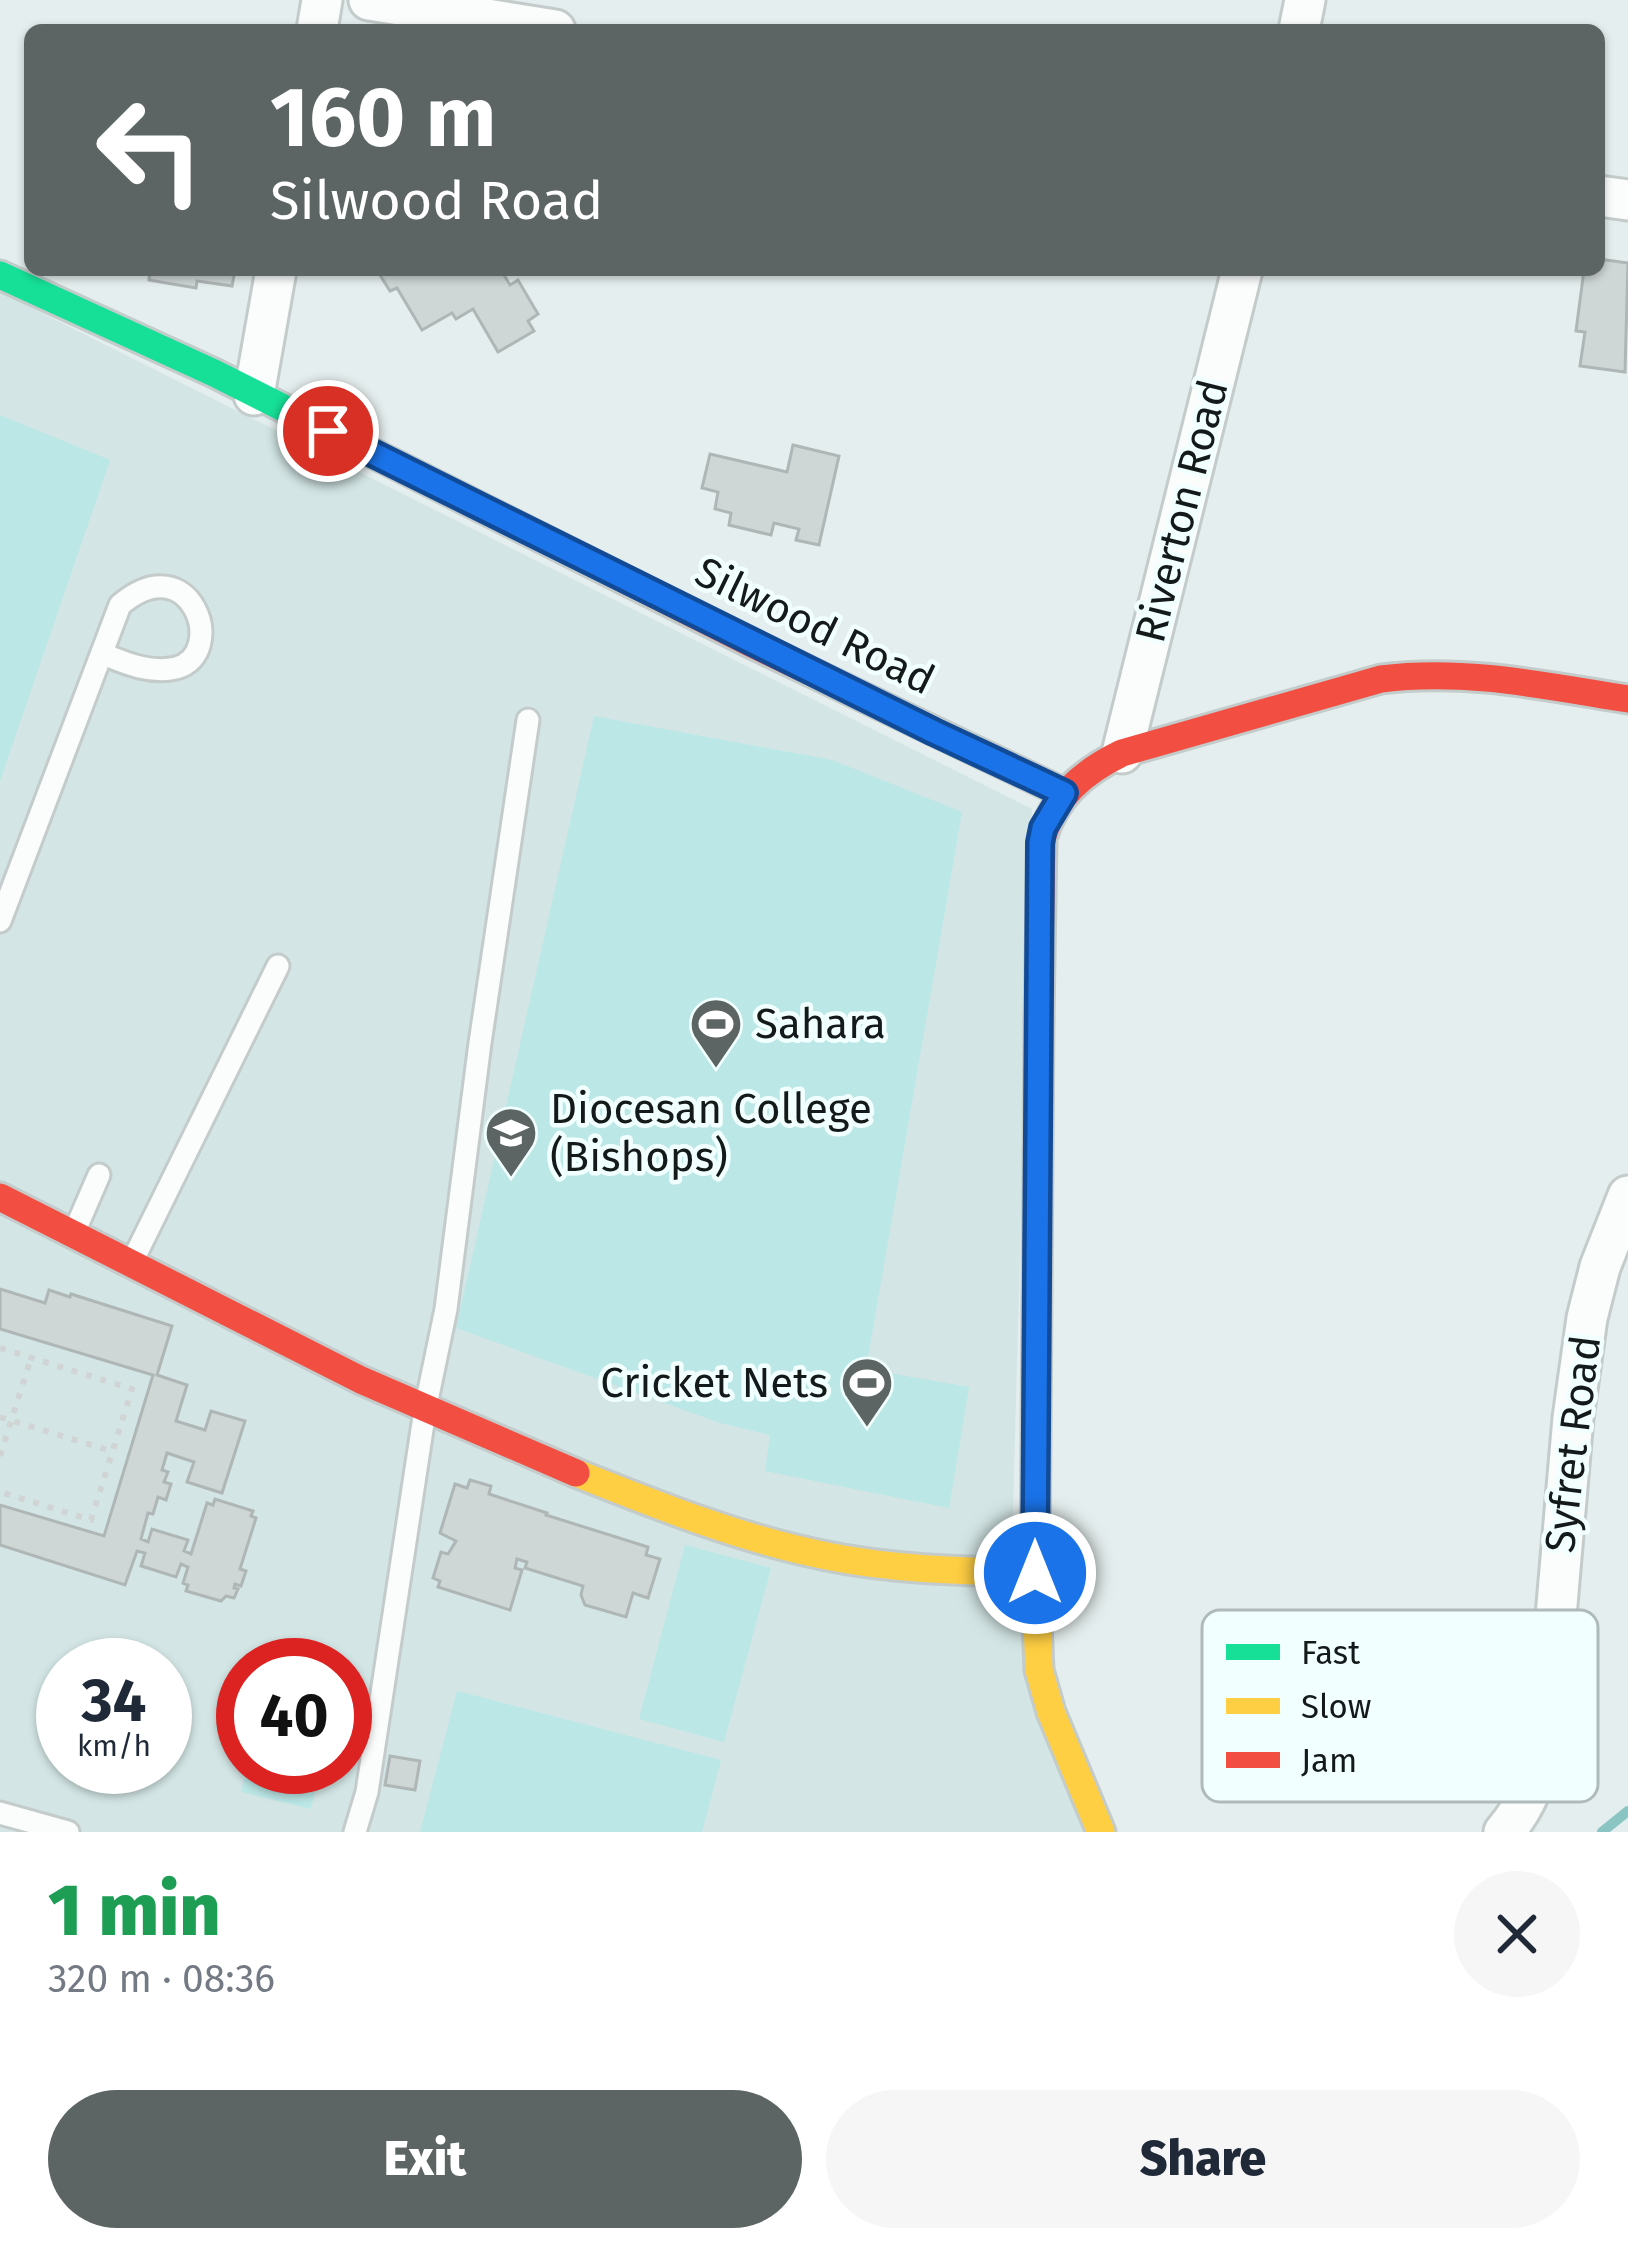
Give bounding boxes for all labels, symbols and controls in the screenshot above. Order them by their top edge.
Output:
text: 160 m [270,67,496,168]
icon: left [72,72,228,228]
text: Silwood Road [270,169,603,233]
street label: Riverton Road [1125,375,1239,647]
pin [277,380,379,482]
icon: arrive [295,398,361,464]
street label: Silwood Road [688,547,942,705]
sports icon: Sahara [688,996,744,1070]
place label: Sahara [755,999,886,1049]
place label: Diocesan College (Bishops) [550,1084,872,1182]
school or university icon: Diocesan College (Bishops) [483,1105,539,1179]
street label: Syfret Road [1535,1333,1611,1555]
sports icon: Cricket Nets [839,1355,895,1429]
place label: Cricket Nets [600,1358,828,1408]
position arrow [972,1510,1098,1636]
legend [1202,1610,1598,1802]
text: Fast [1301,1633,1360,1673]
speed limit sign: 40 [216,1638,372,1794]
text: 34 [82,1665,146,1737]
text: Slow [1301,1687,1371,1727]
text: km/h [77,1728,151,1764]
text: Jam [1301,1741,1357,1781]
text: 1 min [48,1868,221,1954]
button: close [1454,1871,1580,1997]
text: 320 m · 08:36 [48,1956,275,2002]
button: Exit [48,2090,802,2228]
button: Share [826,2090,1580,2228]

